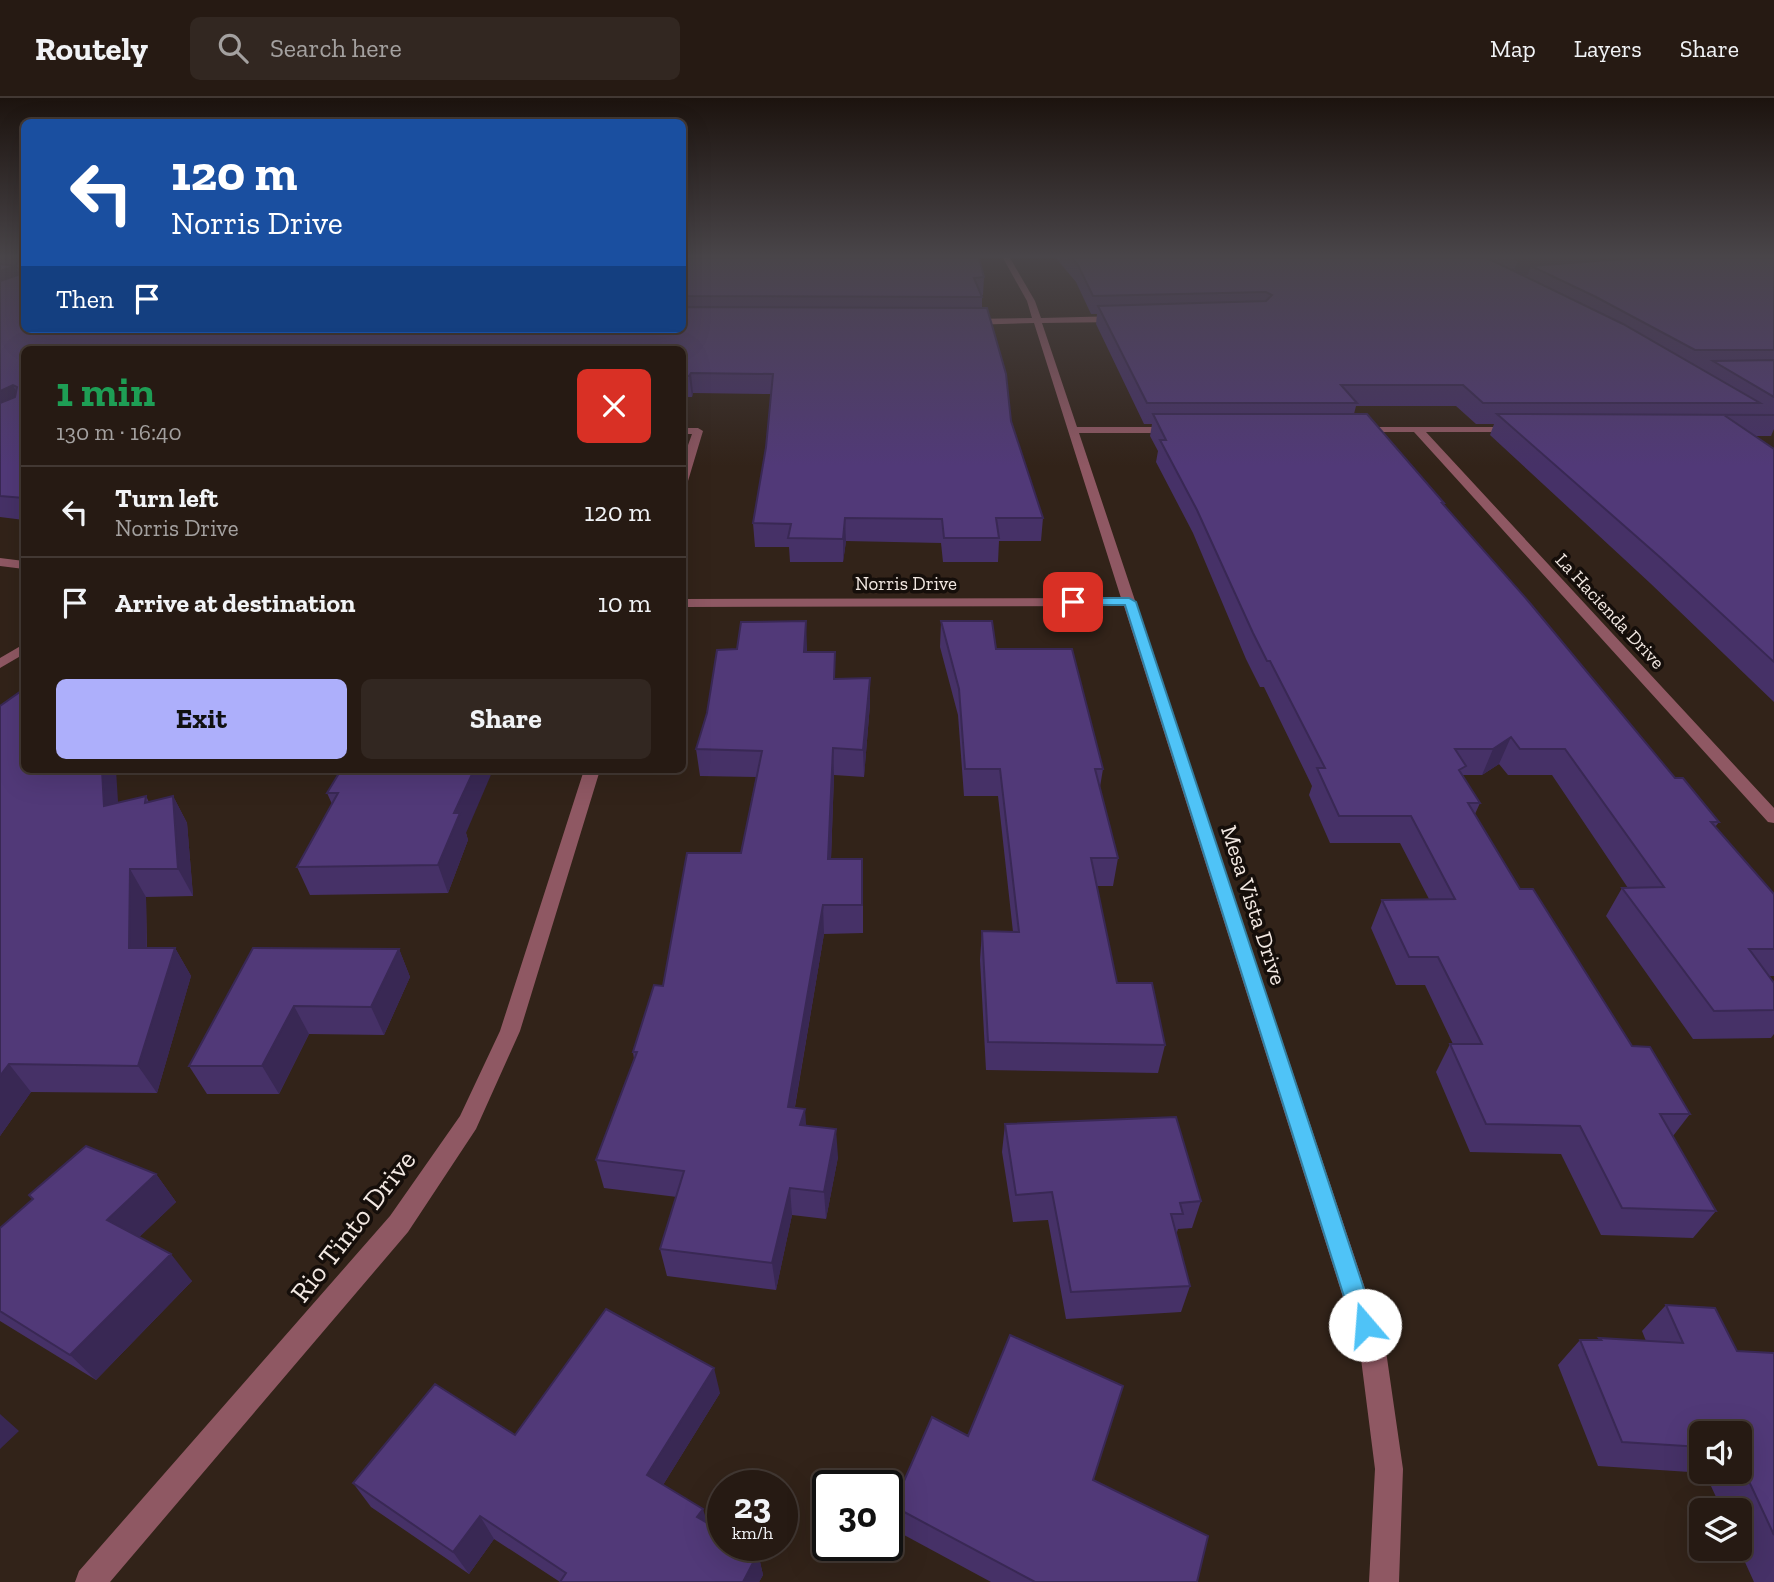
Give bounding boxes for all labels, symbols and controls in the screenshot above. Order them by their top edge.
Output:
search box [190,17,680,80]
text: Routely [35,29,148,68]
icon: search [214,29,252,67]
text: Search here [270,32,402,64]
text: Map [1490,34,1536,63]
text: Layers [1574,34,1642,63]
text: Share [1680,34,1739,63]
text: 120 m [171,144,297,203]
icon: left [56,147,147,238]
text: Norris Drive [171,204,343,242]
icon: arrive [128,280,166,318]
text: Then [56,283,114,315]
text: 1 min [56,366,155,417]
button: close [577,369,651,443]
text: 130 m · 16:40 [56,418,182,446]
text: Turn left [115,482,218,514]
icon: left [56,493,94,531]
text: 120 m [584,496,651,528]
text: Norris Drive [115,514,238,542]
street label: La Hacienda Drive [1551,548,1670,674]
street label: Norris Drive [855,572,957,595]
pin [1043,572,1103,632]
icon: arrive [1054,583,1092,621]
icon: arrive [56,584,94,622]
text: Arrive at destination [115,587,355,619]
text: 10 m [598,587,651,619]
button: Exit [56,679,347,759]
button: Share [361,679,651,759]
street label: Mesa Vista Drive [1215,822,1293,988]
street label: Rio Tinto Drive [283,1143,423,1309]
position arrow [1328,1288,1402,1362]
map controls [1689,1421,1752,1561]
button: sound [1689,1421,1752,1484]
speed limit sign: 30 [812,1470,903,1561]
text: 23 [734,1485,771,1527]
button: layers [1689,1498,1752,1561]
text: km/h [732,1522,773,1544]

